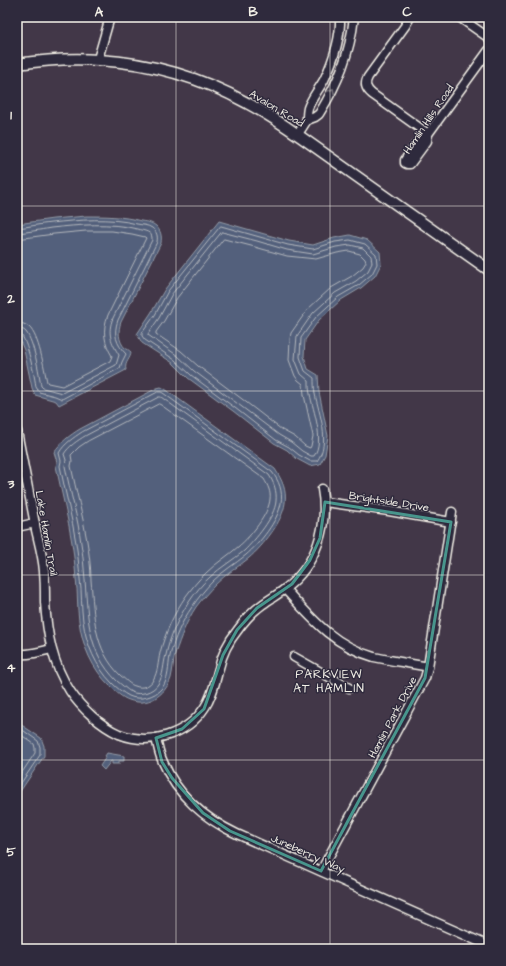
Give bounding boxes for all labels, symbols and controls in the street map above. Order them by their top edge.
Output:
text: A [95,3,104,21]
text: B [248,3,258,21]
text: C [402,3,412,21]
street label: Hamlin Hills Road [400,81,458,157]
street label: Avalon Road [247,86,307,131]
one-way arrow [327,88,335,95]
text: 1 [10,106,12,124]
text: 2 [6,290,15,308]
text: 3 [7,475,15,493]
street label: Brightside Drive [348,488,430,516]
street label: Lake Hamlin Trail [32,489,61,577]
text: 4 [7,659,16,677]
district label: PARKVIEW AT HAMLIN [293,666,365,697]
street label: Hamlin Park Drive [365,674,420,761]
street label: Juneberry Way [268,830,347,877]
text: 5 [6,843,16,861]

